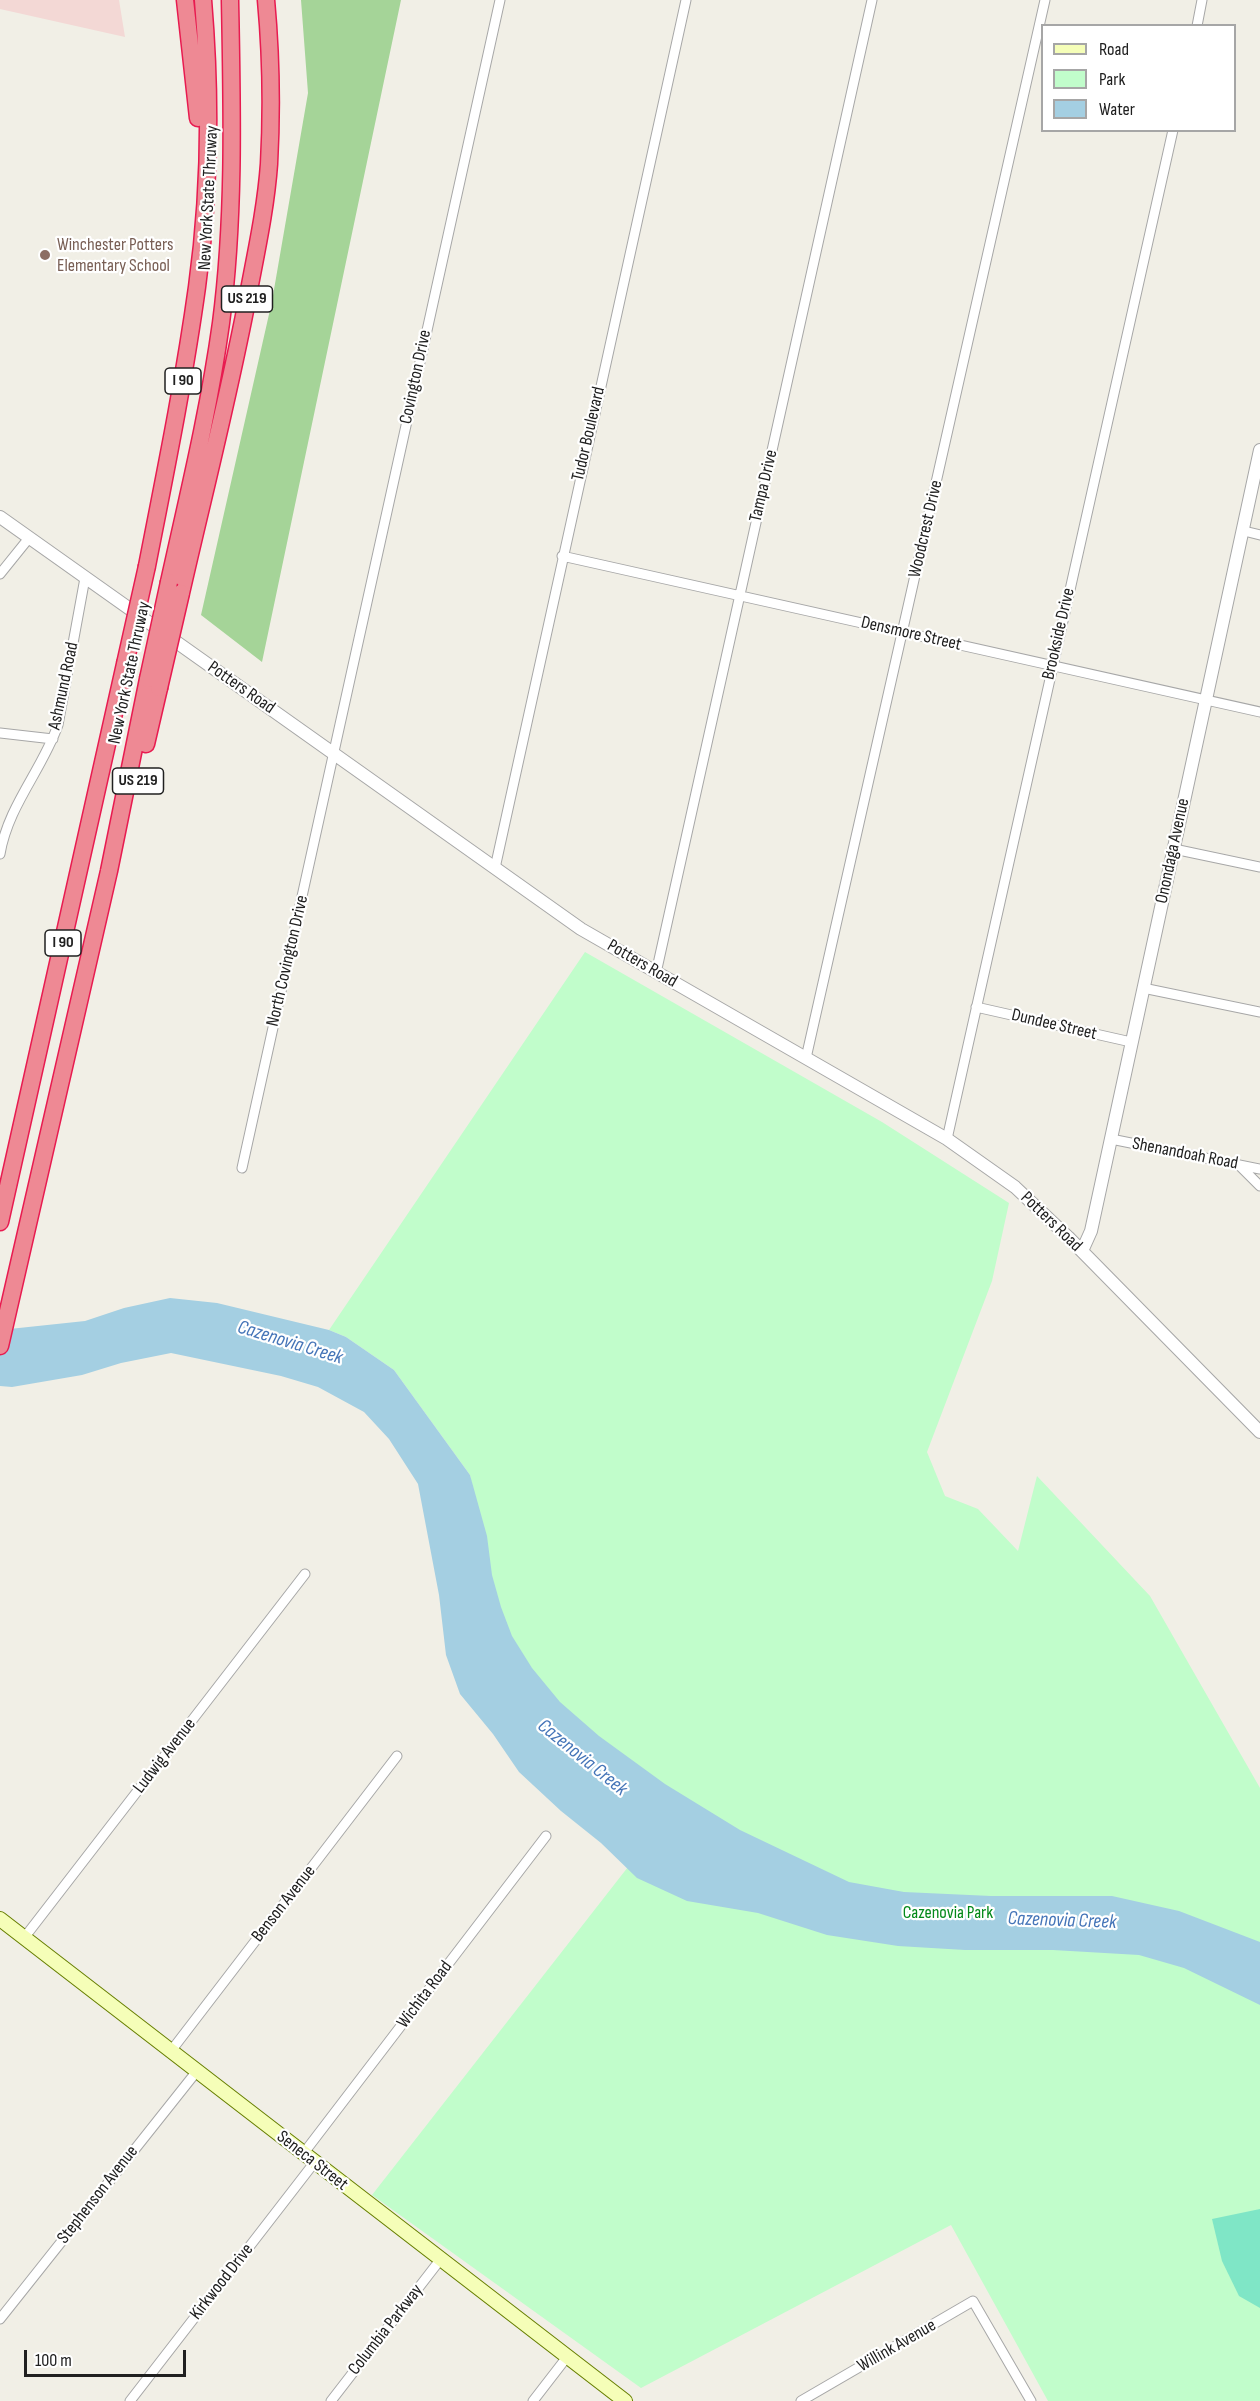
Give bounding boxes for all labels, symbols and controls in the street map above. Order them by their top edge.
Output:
legend [1041,24,1236,132]
text: Road [1099,39,1129,60]
text: Park [1099,69,1125,90]
text: Water [1099,99,1135,120]
street label: New York State Thruway [194,125,224,271]
place label: Winchester Potters Elementary School [57,234,173,276]
marker: Winchester Potters Elementary School [38,248,52,262]
road number: US 219 [222,286,272,312]
street label: Covington Drive [395,328,437,426]
road number: I 90 [165,368,201,394]
street label: Tudor Boulevard [568,385,610,483]
street label: Tampa Drive [745,448,783,524]
street label: Woodcrest Drive [904,478,948,580]
street label: Brookside Drive [1038,586,1080,682]
street label: New York State Thruway [104,600,156,746]
street label: Densmore Street [859,612,963,656]
street label: Ashmund Road [44,640,84,732]
street label: Potters Road [203,657,279,719]
road number: US 219 [112,768,164,794]
street label: Onondaga Avenue [1151,796,1195,906]
street label: North Covington Drive [262,893,314,1029]
road number: I 90 [45,930,81,956]
street label: Potters Road [603,935,681,993]
street label: Dundee Street [1009,1005,1099,1045]
street label: Shenandoah Road [1130,1133,1240,1175]
street label: Potters Road [1016,1187,1086,1257]
water label: Cazenovia Creek [235,1316,345,1370]
street label: Ludwig Avenue [129,1714,201,1798]
water label: Cazenovia Creek [532,1714,632,1802]
street label: Benson Avenue [247,1861,321,1947]
park label: Cazenovia Park [903,1902,993,1924]
water label: Cazenovia Creek [1007,1907,1117,1935]
street label: Wichita Road [393,1957,457,2033]
street label: Seneca Street [272,2126,352,2196]
street label: Stephenson Avenue [53,2142,143,2248]
street label: Kirkwood Drive [186,2240,258,2324]
street label: Columbia Parkway [344,2280,428,2380]
street label: Willink Avenue [854,2315,940,2377]
scale bar [27,2338,189,2376]
text: 100 m [35,2350,72,2371]

